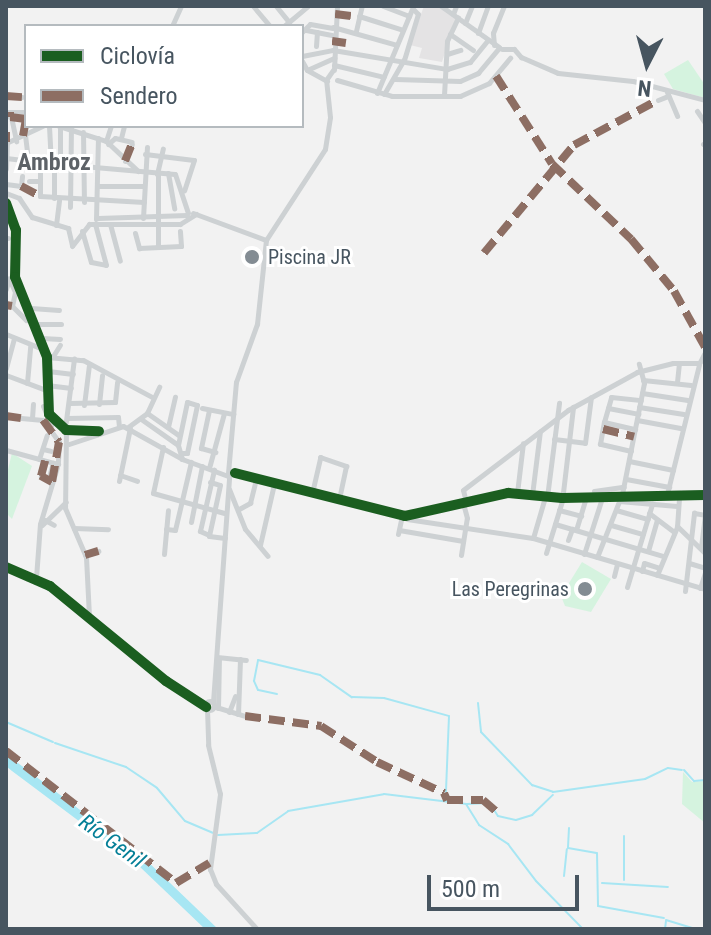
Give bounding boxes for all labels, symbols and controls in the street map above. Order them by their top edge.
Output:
legend [24,24,304,128]
north arrow [607,24,687,104]
text: Ciclovía [100,42,175,70]
text: N [636,75,652,102]
text: Sendero [100,82,178,110]
district label: Ambroz [17,149,91,177]
place label: Piscina JR [268,245,351,269]
marker: Piscina JR [243,248,261,266]
place label: Las Peregrinas [452,577,569,601]
marker: Las Peregrinas [576,580,594,598]
water label: Río Genil [74,808,150,874]
scale bar [431,859,583,909]
text: 500 m [441,875,500,903]

